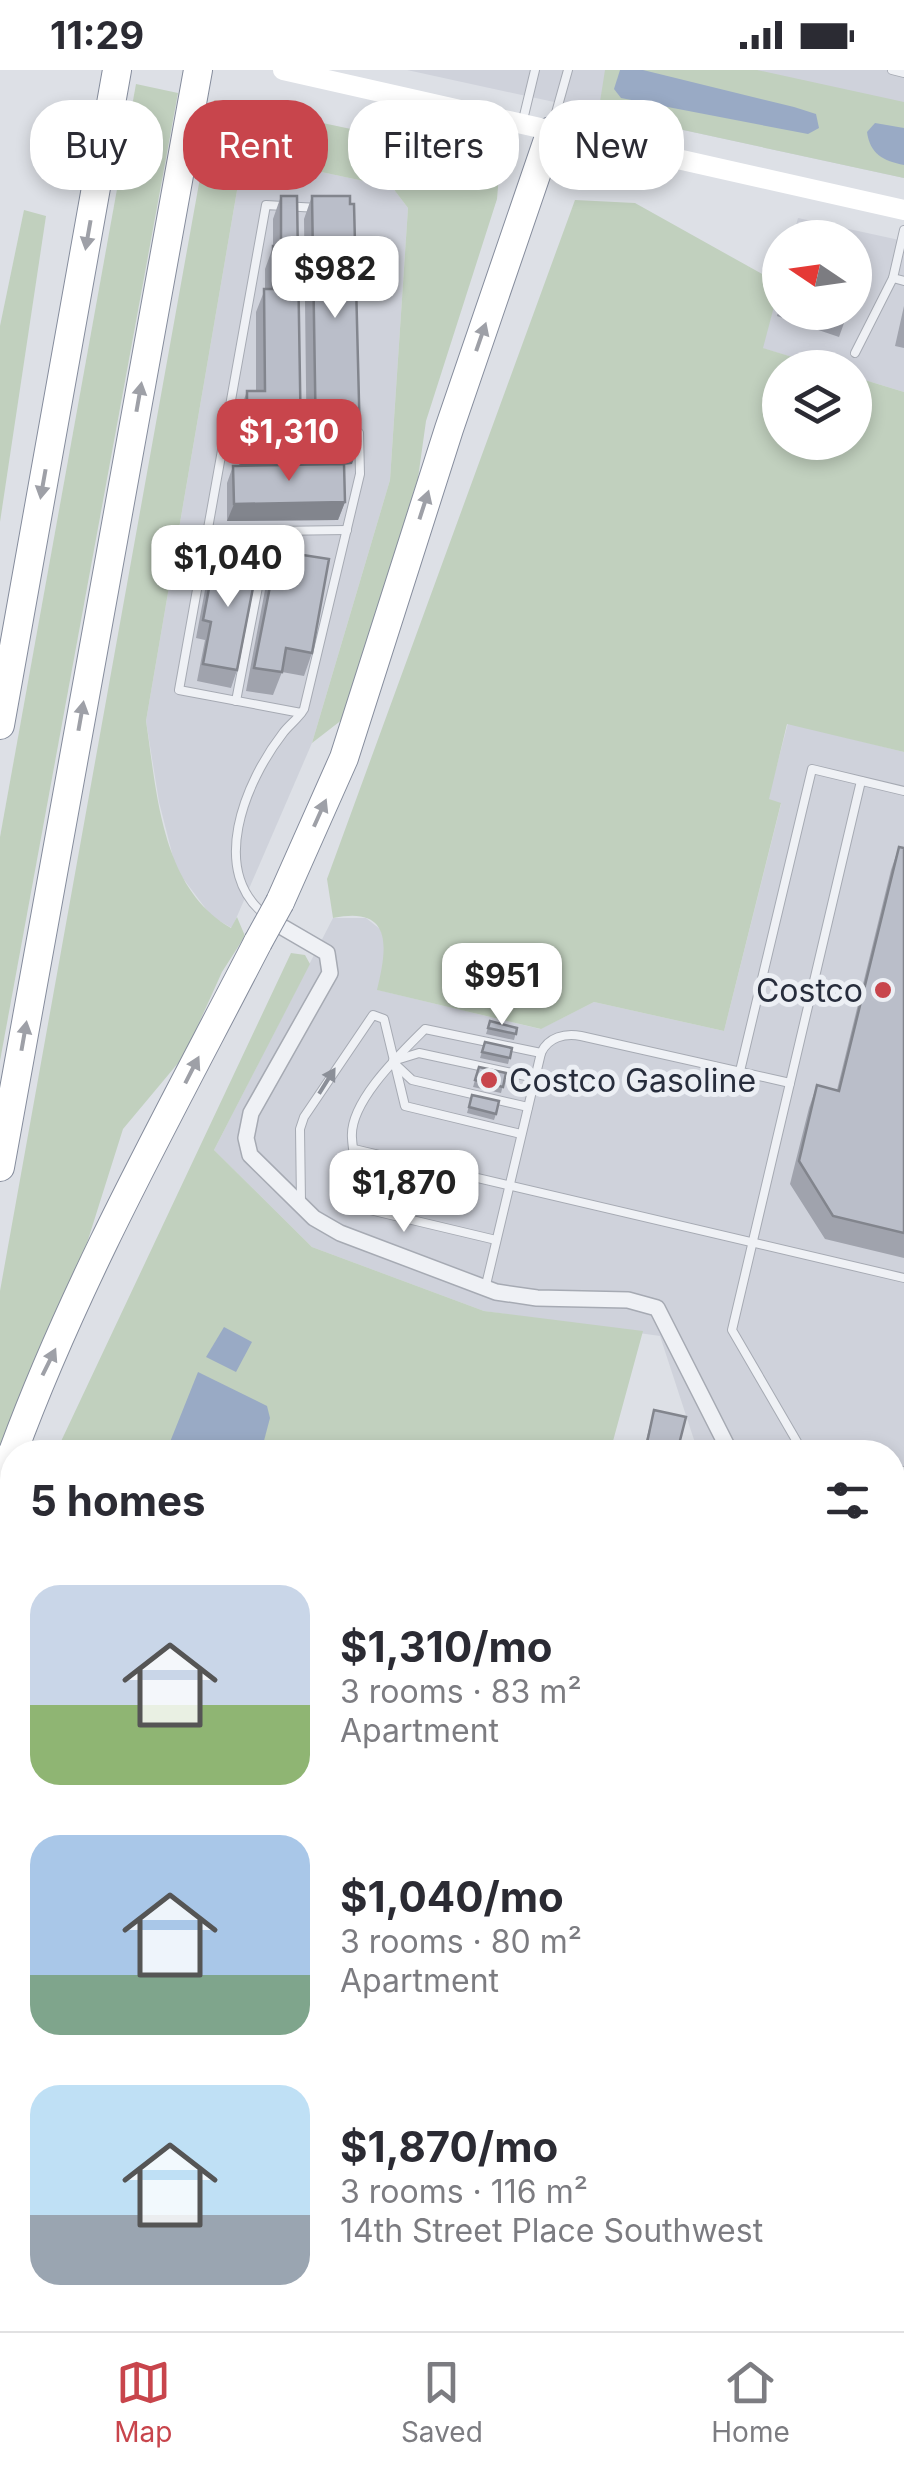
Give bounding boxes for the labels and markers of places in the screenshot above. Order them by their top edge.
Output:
pin: $982 [276,236,394,321]
pin: $1,310 [208,399,370,484]
pin: $1,040 [147,525,309,610]
pin: $951 [443,943,561,1028]
place label: Costco [756,971,863,1010]
marker: Costco [872,979,894,1001]
place label: Costco Gasoline [509,1061,756,1100]
marker: Costco Gasoline [478,1069,500,1091]
pin: $1,870 [323,1150,485,1235]

